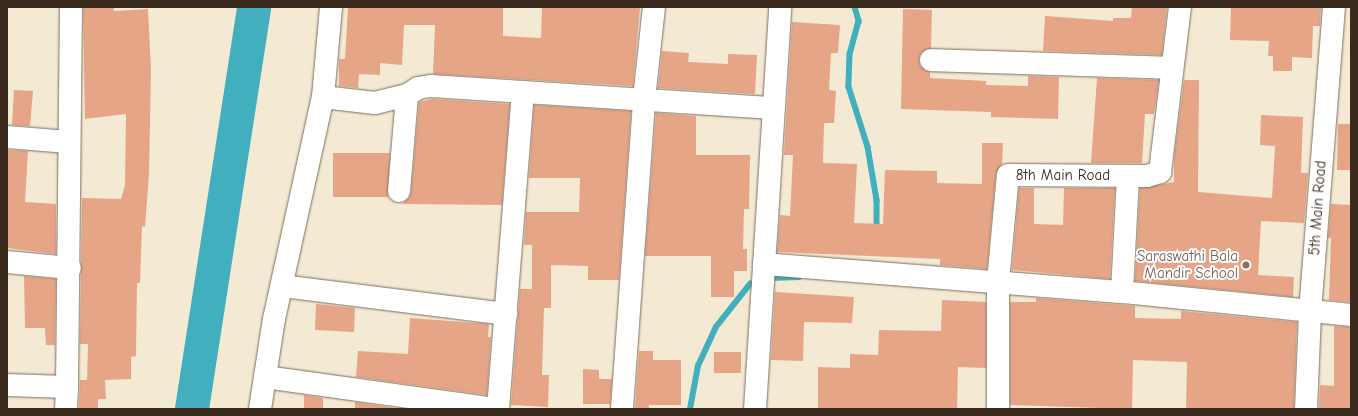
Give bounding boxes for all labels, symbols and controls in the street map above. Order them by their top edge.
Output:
street label: 5th Main Road [1306,160,1330,256]
street label: 8th Main Road [1016,167,1110,185]
place label: Saraswathi Bala Mandir School [1137,247,1238,282]
marker: Saraswathi Bala Mandir School [1241,260,1251,270]

